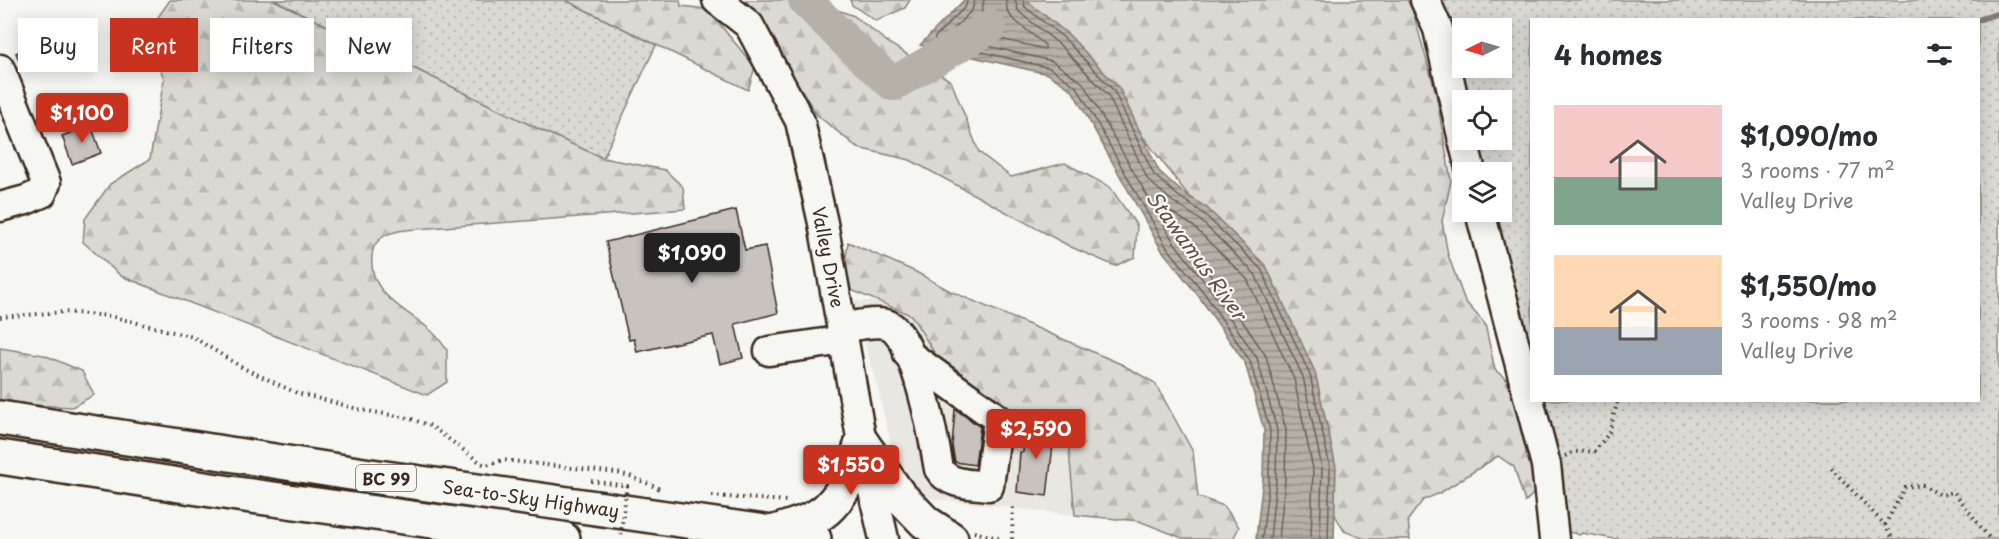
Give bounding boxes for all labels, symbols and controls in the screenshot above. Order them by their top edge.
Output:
chip: Buy [18,18,98,72]
chip: Rent [110,18,198,72]
chip: Filters [210,18,314,72]
chip: New [326,18,412,72]
north arrow [1452,18,1512,78]
map controls [1452,18,1512,222]
text: 4 homes [1554,35,1662,74]
icon: filters [1923,38,1956,71]
button: locate [1452,90,1512,150]
pin: $1,100 [33,93,131,144]
text: $1,100 [50,97,114,127]
text: $1,090/mo [1740,116,1878,155]
icon: home [1602,129,1674,201]
text: 3 rooms · 77 m² [1740,155,1895,185]
button: layers [1452,162,1512,222]
water label: Stawamus River [1140,184,1256,328]
text: Valley Drive [1740,185,1854,215]
street label: Valley Drive [806,204,852,310]
pin: $1,090 [643,233,741,284]
text: $1,090 [658,237,726,267]
text: $1,550/mo [1740,266,1877,305]
icon: home [1602,279,1674,351]
text: 3 rooms · 98 m² [1740,305,1898,335]
text: Valley Drive [1740,335,1854,365]
pin: $2,590 [987,409,1085,460]
text: $2,590 [1000,413,1072,443]
pin: $1,550 [802,445,900,496]
text: $1,550 [817,449,885,479]
road number: BC 99 [356,465,416,491]
street label: Sea-to-Sky Highway [441,472,621,524]

